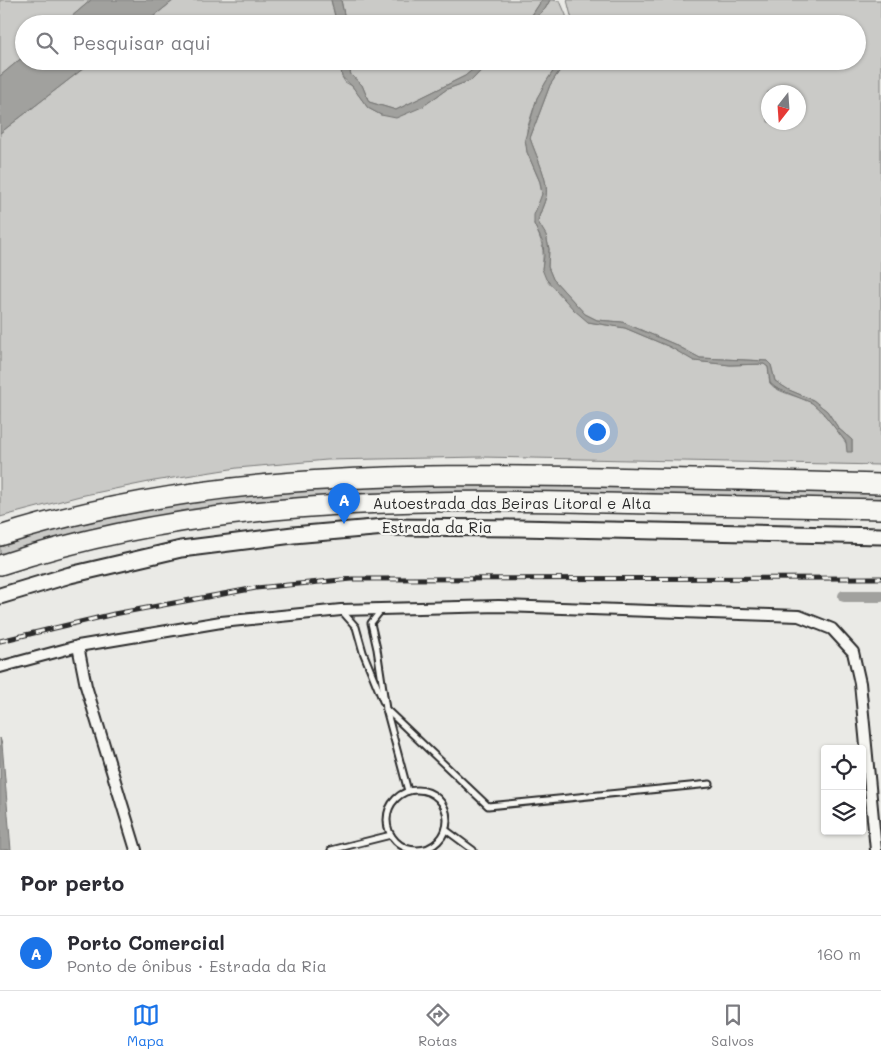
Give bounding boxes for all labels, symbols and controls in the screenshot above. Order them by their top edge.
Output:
search box [15,15,866,70]
icon: search [33,29,61,57]
text: Pesquisar aqui [73,30,211,55]
north arrow [761,85,806,130]
your location [584,419,610,445]
pin: A [328,483,360,524]
street label: Autoestrada das Beiras Litoral e Alta [373,493,651,513]
street label: Estrada da Ria [382,517,492,537]
map controls [821,745,866,835]
button: locate [821,745,866,790]
button: layers [821,790,866,835]
text: Por perto [20,869,124,896]
text: Porto Comercial [67,930,225,955]
text: A [30,943,42,964]
text: 160 m [816,943,861,964]
text: Ponto de ônibus · Estrada da Ria [67,955,327,976]
tab: Mapa [127,1001,164,1050]
tab: Rotas [418,1001,457,1050]
tab: Salvos [711,1001,754,1050]

